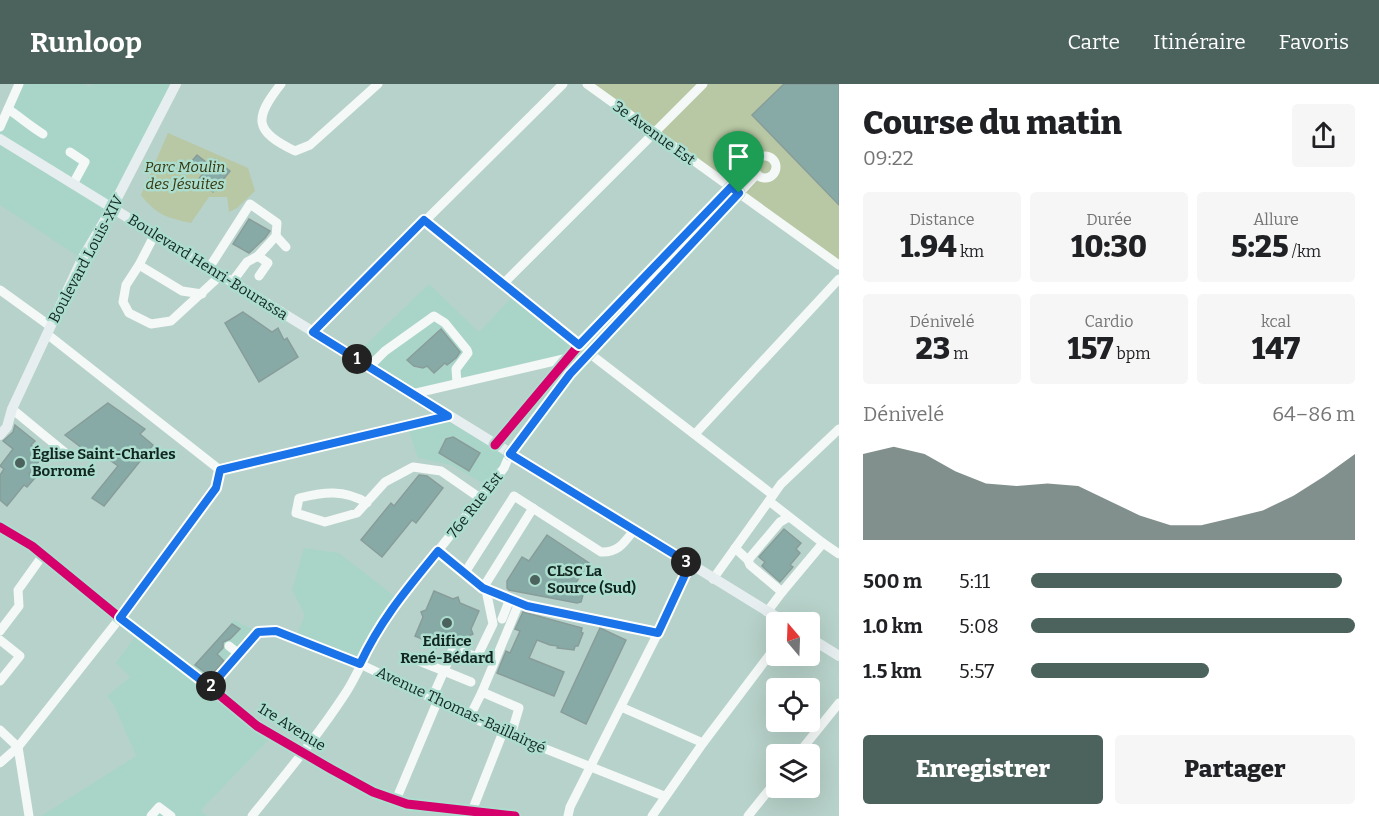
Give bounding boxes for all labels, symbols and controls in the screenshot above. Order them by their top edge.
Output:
text: Runloop [30,26,142,59]
text: Carte [1067,29,1120,55]
text: Itinéraire [1153,29,1246,55]
text: Favoris [1279,29,1349,55]
street label: 3e Avenue Est [609,97,699,169]
text: Course du matin [863,103,1122,143]
button: share [1292,104,1355,167]
pin [713,131,764,193]
icon: arrive [722,140,755,173]
text: 09:22 [863,146,914,170]
park label: Parc Moulin des Jésuites [145,158,225,193]
street label: Boulevard Louis-XIV [45,192,128,326]
street label: Boulevard Henri-Bourassa [125,210,291,324]
text: Distance [910,210,974,229]
text: Durée [1086,210,1132,229]
text: Allure [1253,210,1299,229]
text: 1.94 [900,229,957,265]
text: 10:30 [1071,229,1147,265]
text: 5:25 [1231,229,1289,265]
text: km [957,242,984,261]
text: /km [1289,242,1321,261]
text: Dénivelé [909,312,975,331]
text: Cardio [1085,312,1133,331]
text: kcal [1261,312,1291,331]
text: 23 [916,331,950,367]
text: 157 [1067,331,1113,367]
text: 147 [1252,331,1300,367]
pin: 1 [342,344,372,374]
text: m [950,344,969,363]
text: bpm [1113,344,1151,363]
text: 1 [354,349,360,368]
text: Dénivelé [863,402,944,426]
text: 64–86 m [1272,402,1355,426]
place label: Église Saint-Charles Borromé [32,445,176,480]
marker: Église Saint-Charles Borromé [13,456,27,470]
street label: 76e Rue Est [444,468,507,542]
pin: 3 [671,547,701,577]
text: 3 [681,552,691,571]
place label: CLSC La Source (Sud) [547,562,636,597]
text: 500 m [863,569,922,593]
text: 5:11 [959,569,990,593]
marker: CLSC La Source (Sud) [528,573,542,587]
north arrow [766,612,820,666]
map controls [766,612,820,798]
text: 1.0 km [863,614,923,638]
text: 5:08 [959,614,999,638]
marker: Edifice René-Bédard [440,616,454,630]
place label: Edifice René-Bédard [400,632,494,667]
text: 1.5 km [863,659,922,683]
text: 5:57 [959,659,994,683]
street label: Avenue Thomas-Baillairgé [373,663,549,757]
pin: 2 [196,671,226,701]
text: 2 [206,676,216,695]
button: locate [766,678,820,732]
street label: 1re Avenue [255,699,329,755]
button: Enregistrer [863,735,1103,804]
button: Partager [1115,735,1355,804]
button: layers [766,744,820,798]

